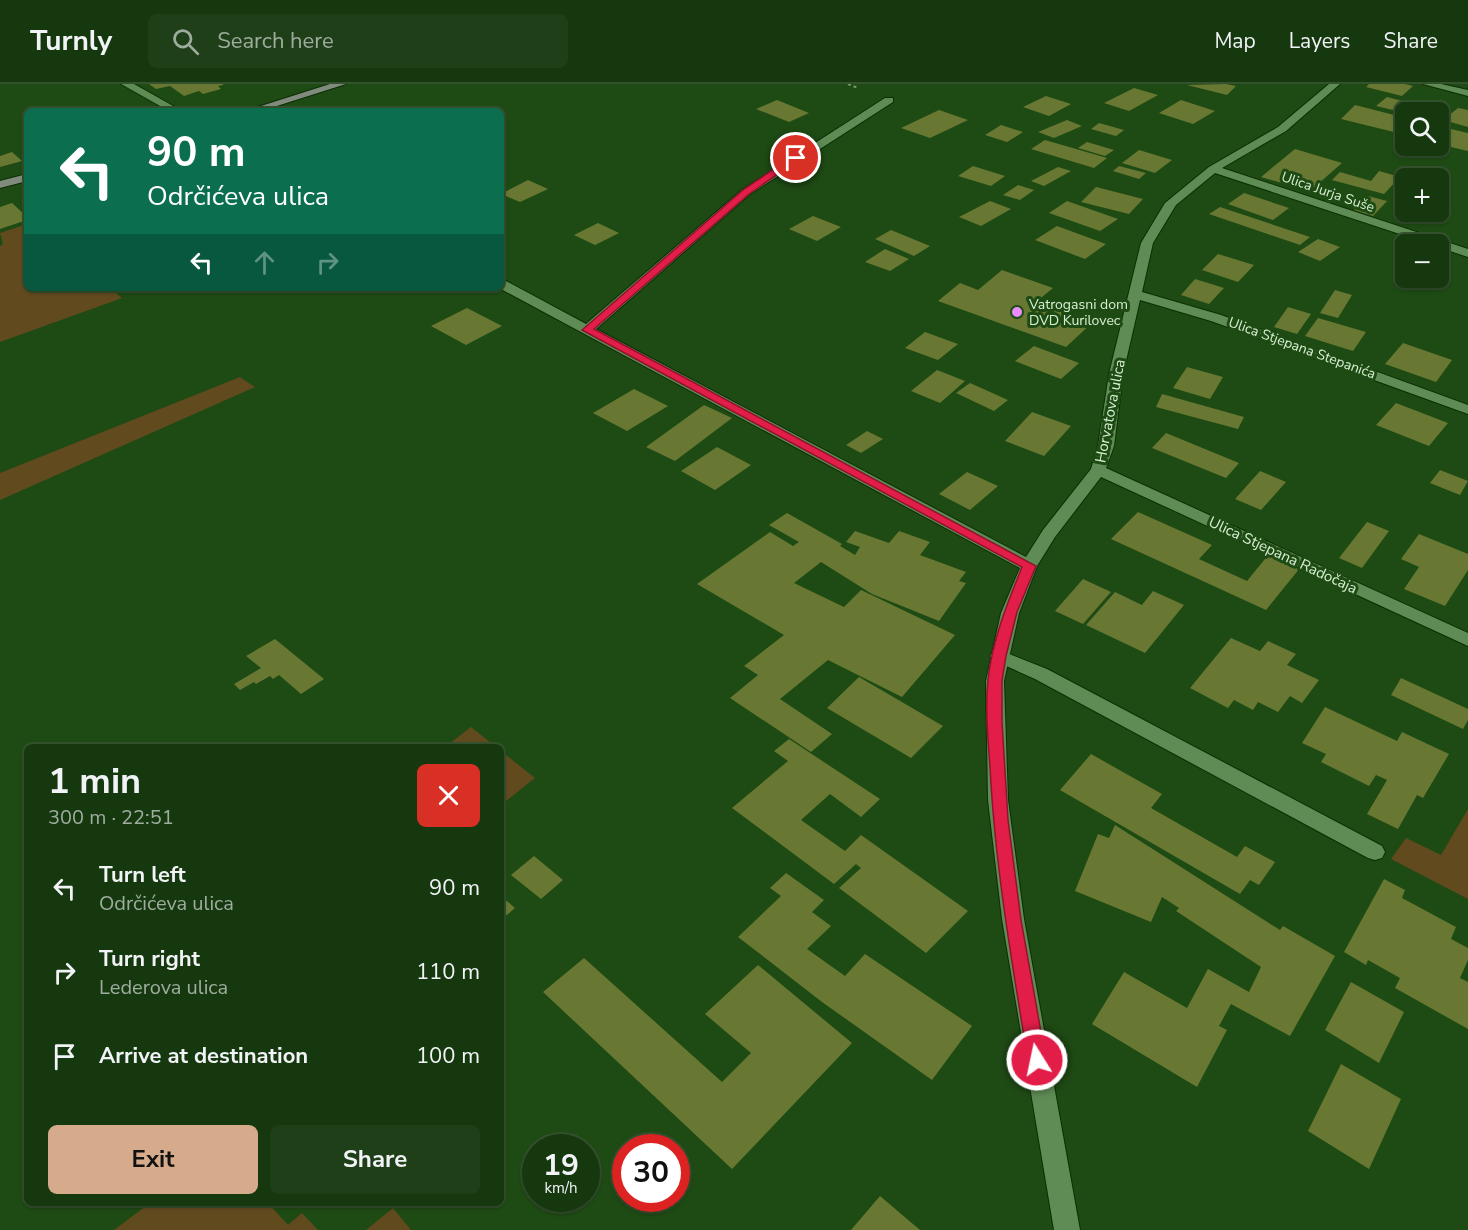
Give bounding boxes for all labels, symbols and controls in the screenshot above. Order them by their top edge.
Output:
search box [148,14,568,68]
text: Turnly [30,22,112,60]
icon: search [169,25,202,58]
text: Search here [217,26,334,56]
text: Map [1214,27,1256,55]
text: Layers [1289,27,1350,55]
text: Share [1383,27,1438,55]
map controls [1395,102,1449,288]
button: search [1395,102,1449,156]
text: 90 m [147,124,246,181]
icon: left [48,132,126,210]
pin [770,132,821,183]
icon: arrive [779,141,812,174]
street label: Ulica Jurja Suše [1279,167,1377,217]
button: + [1395,168,1449,222]
text: Odrčićeva ulica [147,178,329,215]
button: − [1395,234,1449,288]
icon: left [185,246,218,279]
icon: ahead [248,246,281,279]
icon: right [311,246,344,279]
place label: Vatrogasni dom DVD Kurilovec [1028,295,1128,330]
marker: Vatrogasni dom DVD Kurilovec [1010,305,1024,319]
street label: Ulica Stjepana Stepanića [1226,313,1378,383]
street label: Horvatova ulica [1090,358,1130,464]
street label: Ulica Stjepana Radočaja [1205,512,1361,598]
text: 1 min [48,757,141,806]
button: close [417,764,480,827]
text: 300 m · 22:51 [48,804,174,831]
text: Turn left [99,860,186,890]
icon: left [48,872,81,905]
text: 90 m [429,873,480,903]
text: Odrčićeva ulica [99,890,234,917]
text: Turn right [99,944,200,974]
icon: right [48,956,81,989]
text: 110 m [416,957,480,987]
text: Lederova ulica [99,974,228,1001]
position arrow [1005,1028,1069,1092]
icon: arrive [48,1040,81,1073]
text: Arrive at destination [99,1041,308,1071]
text: 100 m [416,1041,480,1071]
button: Exit [48,1125,258,1194]
button: Share [270,1125,480,1194]
speed limit sign: 30 [612,1134,690,1212]
text: 19 [543,1145,579,1186]
text: km/h [544,1178,578,1198]

